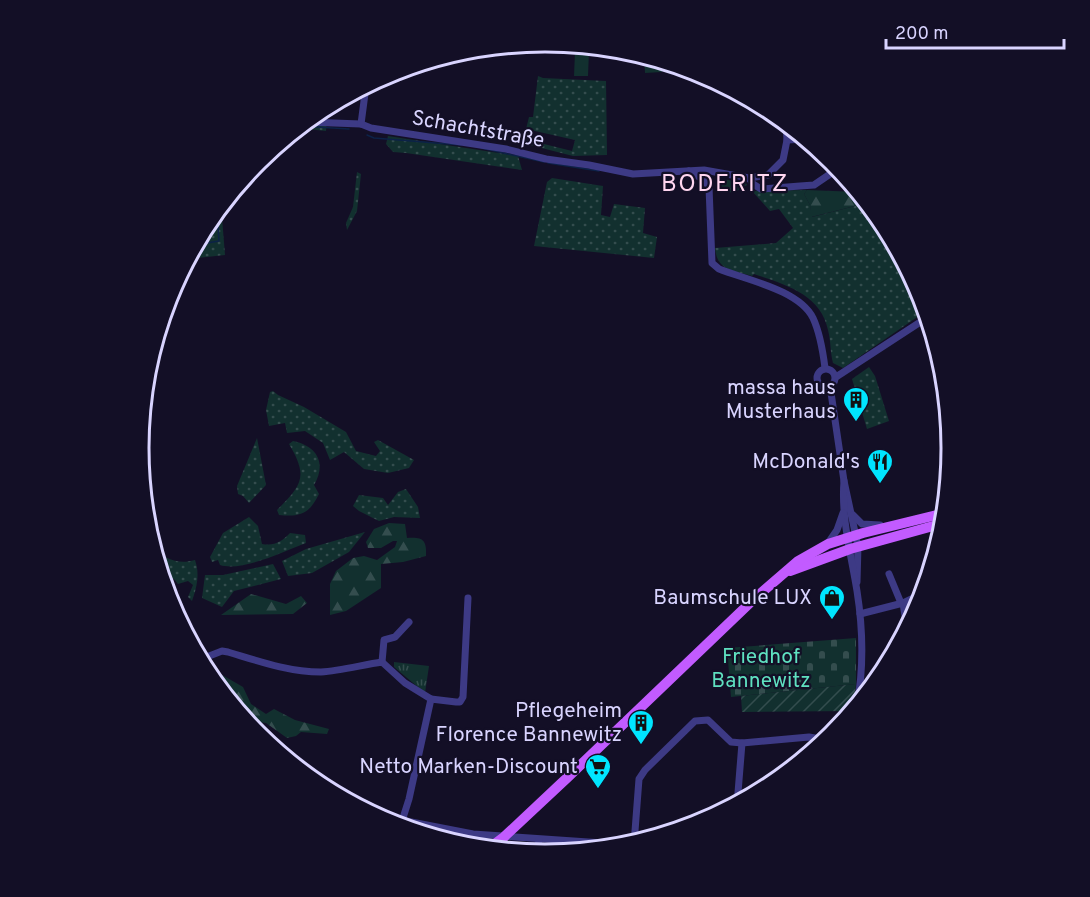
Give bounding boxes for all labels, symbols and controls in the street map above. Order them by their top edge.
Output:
scale bar [886,12,1064,50]
text: 200 m [895,23,948,46]
street label: Schachtstraße [410,105,546,155]
district label: BODERITZ [661,170,789,200]
place label: massa haus Musterhaus [726,375,836,426]
building icon: massa haus Musterhaus [841,385,871,423]
restaurant icon: McDonald's [865,447,895,485]
place label: McDonald's [752,449,860,476]
shop icon: Baumschule LUX [817,583,847,621]
place label: Baumschule LUX [653,585,812,612]
park label: Friedhof Bannewitz [711,644,811,695]
place label: Pflegeheim Florence Bannewitz [436,698,622,749]
building icon: Pflegeheim Florence Bannewitz [626,708,656,746]
supermarket icon: Netto Marken-Discount [583,752,613,790]
place label: Netto Marken-Discount [359,754,578,781]

